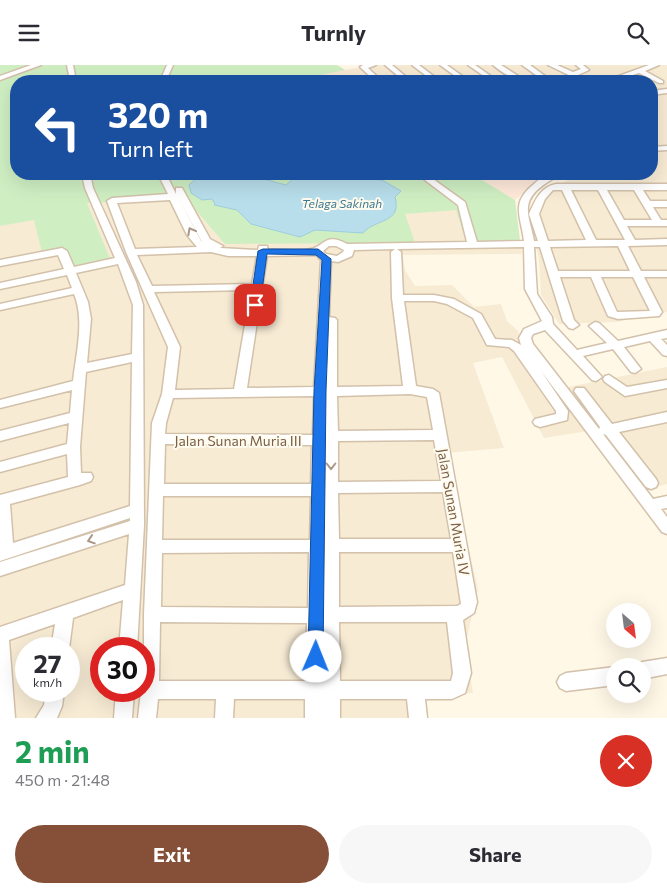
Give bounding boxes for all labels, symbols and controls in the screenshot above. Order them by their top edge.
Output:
icon: menu [15,19,43,47]
text: Turnly [301,19,366,46]
icon: search [624,19,652,47]
text: 320 m [108,92,208,135]
icon: left [25,95,90,160]
text: Turn left [108,135,193,162]
water label: Telaga Sakinah [302,196,382,210]
one-way arrow [187,228,197,237]
pin [234,284,276,326]
icon: arrive [241,291,269,319]
street label: Jalan Sunan Muria III [174,432,302,449]
street label: Jalan Sunan Muria IV [434,447,474,577]
one-way arrow [326,462,336,470]
one-way arrow [87,534,95,544]
north arrow [606,603,651,647]
map controls [606,603,651,703]
position arrow [289,630,341,682]
speed limit sign: 30 [90,637,155,702]
text: 27 [34,648,61,678]
button: search [606,658,651,703]
text: km/h [33,675,62,689]
text: 2 min [15,732,90,769]
button: close [600,735,652,787]
text: 450 m · 21:48 [15,770,110,789]
button: Exit [15,825,329,883]
button: Share [339,825,652,883]

